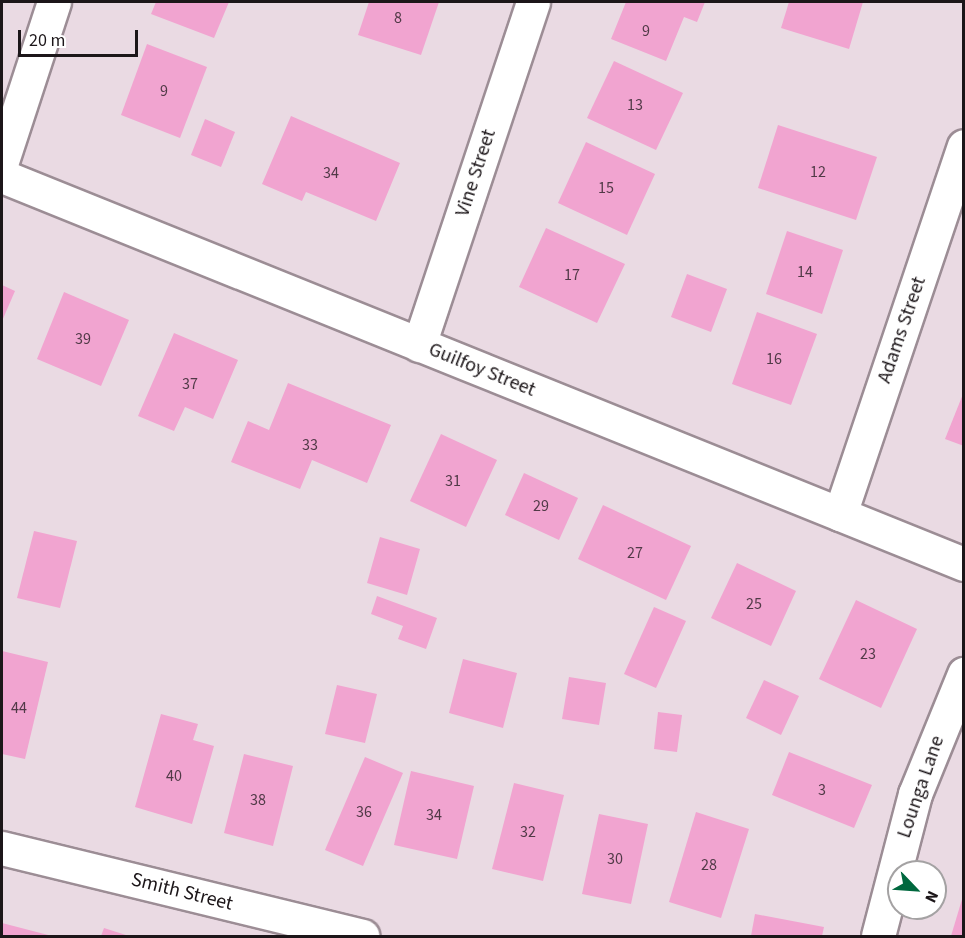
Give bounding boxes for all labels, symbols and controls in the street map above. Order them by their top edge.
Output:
house number: 8 [394,8,402,28]
scale bar [21,18,141,56]
house number: 9 [642,21,650,41]
text: 20 m [29,28,65,53]
house number: 9 [160,81,168,101]
house number: 13 [627,95,643,115]
street label: Vine Street [451,126,501,220]
house number: 12 [810,162,826,182]
house number: 34 [323,163,339,183]
house number: 15 [598,178,614,198]
house number: 14 [797,262,813,282]
house number: 17 [564,265,580,285]
street label: Adams Street [873,274,931,386]
house number: 39 [75,329,91,349]
street label: Guilfoy Street [425,338,539,402]
house number: 16 [766,349,782,369]
house number: 37 [182,374,198,394]
house number: 33 [302,435,318,455]
house number: 31 [445,471,461,491]
house number: 29 [533,496,549,516]
house number: 27 [627,543,643,563]
house number: 25 [746,594,762,614]
house number: 23 [860,644,876,664]
house number: 44 [11,698,27,718]
street label: Lounga Lane [892,733,950,841]
house number: 40 [166,766,182,786]
house number: 3 [818,780,826,800]
house number: 38 [250,790,266,810]
house number: 36 [356,802,372,822]
house number: 34 [426,805,442,825]
house number: 32 [520,822,536,842]
house number: 30 [607,849,623,869]
house number: 28 [701,855,717,875]
north arrow [887,860,947,920]
street label: Smith Street [129,868,235,916]
text: N [919,887,944,906]

